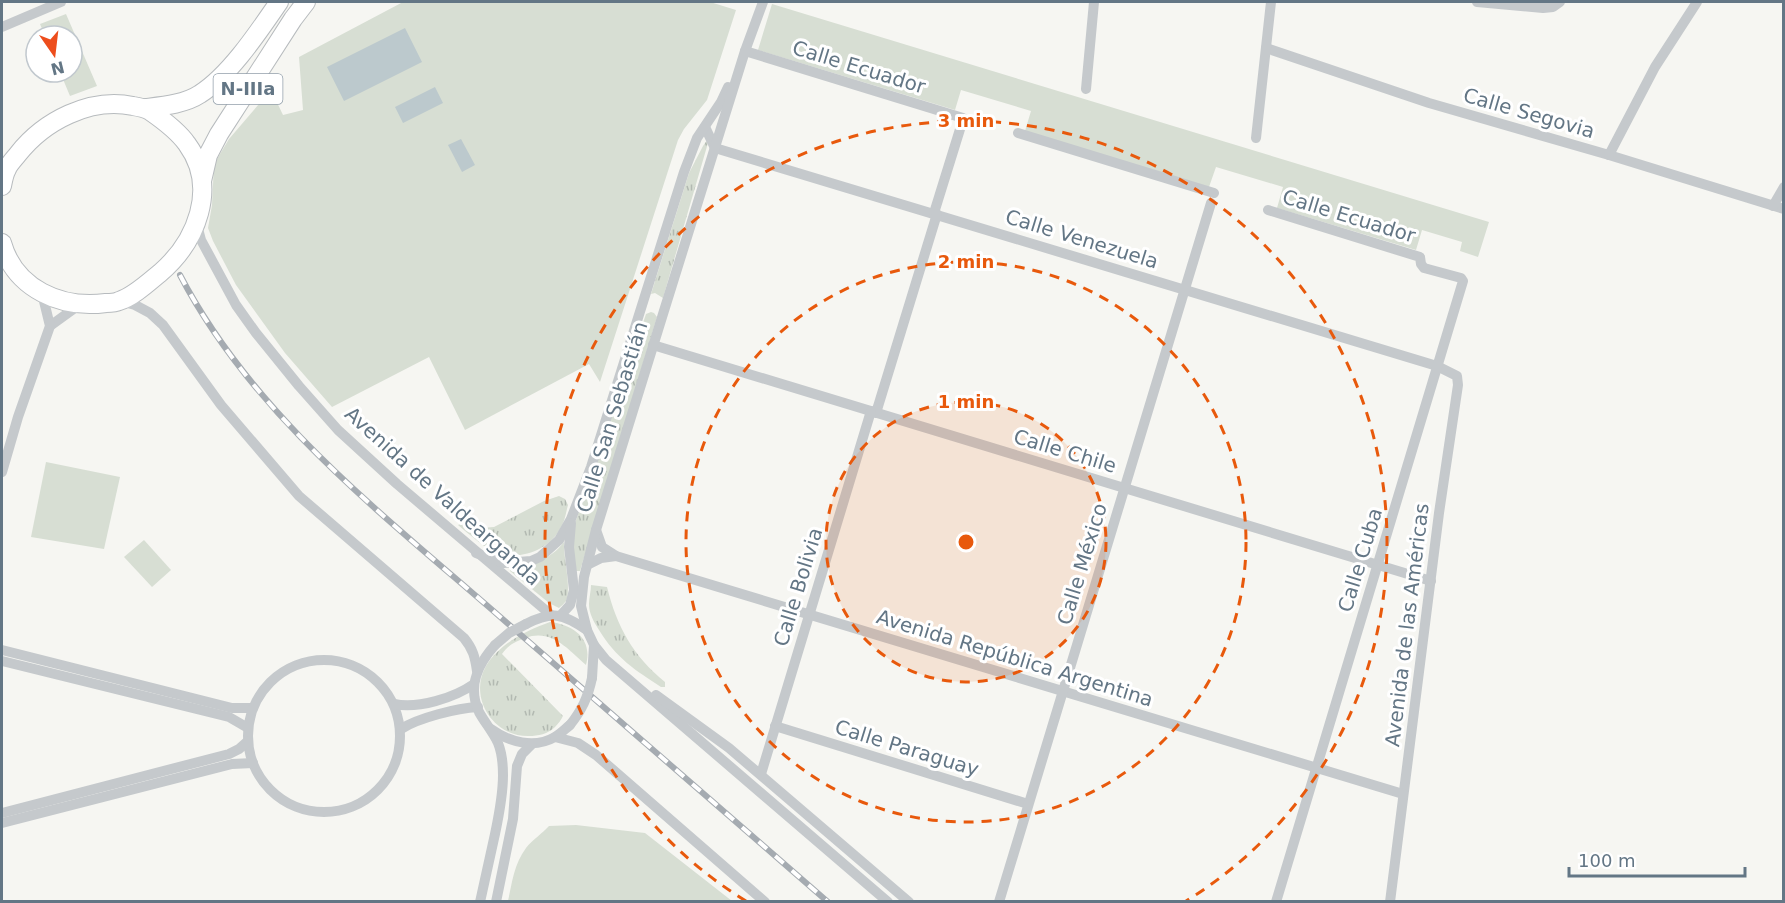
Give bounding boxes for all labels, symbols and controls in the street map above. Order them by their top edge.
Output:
north arrow [24,24,84,84]
street label: Calle Ecuador [790,35,929,99]
text: N [49,57,66,79]
road number: N-IIIa [214,74,282,104]
street label: Calle Segovia [1461,83,1597,143]
text: 3 min [938,110,994,131]
street label: Calle Ecuador [1280,184,1419,248]
street label: Calle Venezuela [1003,204,1161,274]
text: 2 min [938,251,994,272]
street label: Calle San Sebastián [571,318,653,516]
text: 1 min [938,391,994,412]
street label: Avenida de Valdearganda [340,402,546,590]
street label: Calle Chile [1011,424,1119,478]
street label: Calle México [1052,500,1112,628]
street label: Avenida de las Américas [1380,502,1434,748]
street label: Calle Cuba [1333,505,1387,615]
street label: Calle Bolivia [769,525,827,649]
centre of rings [956,532,976,552]
street label: Avenida República Argentina [874,604,1156,712]
street label: Calle Paraguay [832,715,982,781]
scale bar [1569,840,1744,878]
text: 100 m [1578,850,1636,871]

